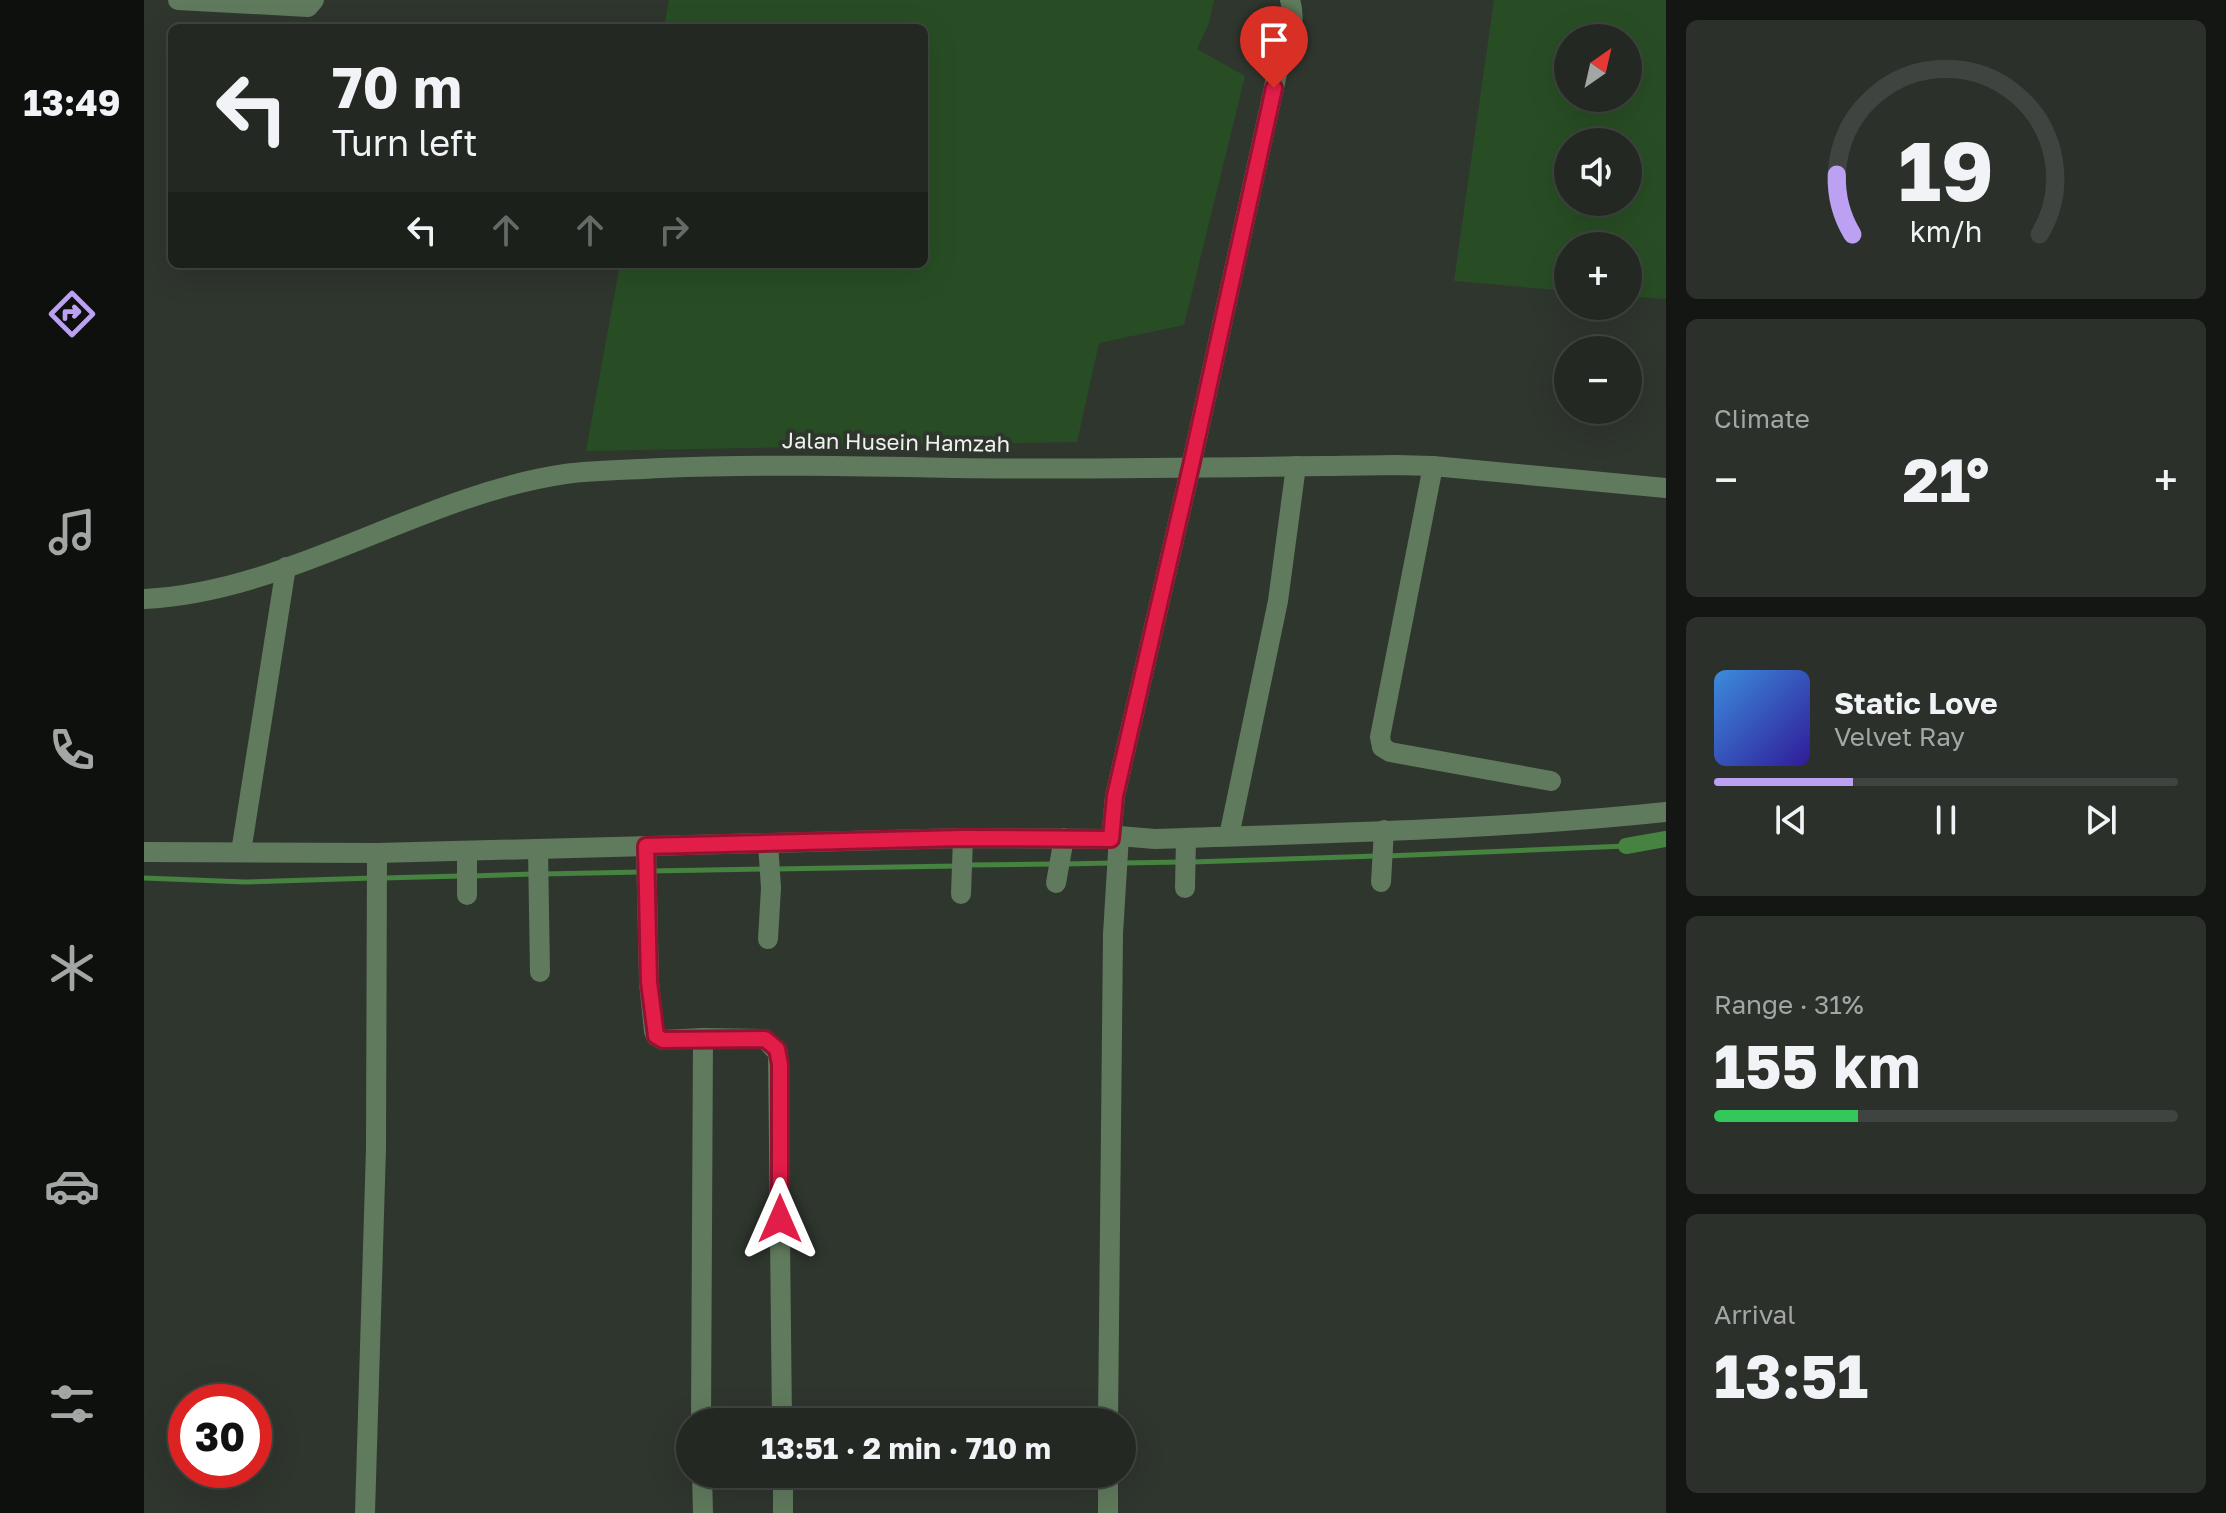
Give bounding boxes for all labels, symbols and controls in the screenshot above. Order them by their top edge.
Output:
pin [1240,6,1308,88]
icon: arrive [1252,18,1296,62]
north arrow [1554,24,1642,112]
map controls [1554,24,1642,424]
text: 70 m [332,53,462,120]
icon: left [200,56,304,160]
text: 13:49 [23,81,121,124]
text: 19 [1898,119,1994,219]
text: Turn left [332,121,478,164]
button: sound [1554,128,1642,216]
icon: left [400,208,444,252]
icon: ahead [484,208,528,252]
icon: ahead [568,208,612,252]
icon: right [652,208,696,252]
text: km/h [1910,214,1982,248]
button: + [1554,232,1642,320]
icon: directions [44,286,100,342]
button: − [1554,336,1642,424]
text: Climate [1714,403,1810,434]
street label: Jalan Husein Hamzah [782,426,1010,457]
text: 21° [1903,443,1989,515]
text: − [1714,453,1738,506]
text: + [2154,453,2178,506]
icon: music [44,504,100,560]
text: Static Love [1834,685,1998,721]
text: Velvet Ray [1834,721,1965,752]
icon: phone [44,722,100,778]
icon: previous [1769,798,1813,842]
icon: pause [1924,798,1968,842]
icon: next [2079,798,2123,842]
icon: climate [44,940,100,996]
text: Range · 31% [1714,989,1864,1020]
text: 155 km [1714,1029,1920,1101]
icon: car [44,1158,100,1214]
position arrow [738,1177,822,1261]
text: Arrival [1714,1299,1795,1330]
text: 13:51 [1714,1339,1868,1411]
icon: filters [44,1376,100,1432]
speed limit sign: 30 [168,1384,272,1488]
text: 13:51 · 2 min · 710 m [761,1430,1051,1466]

